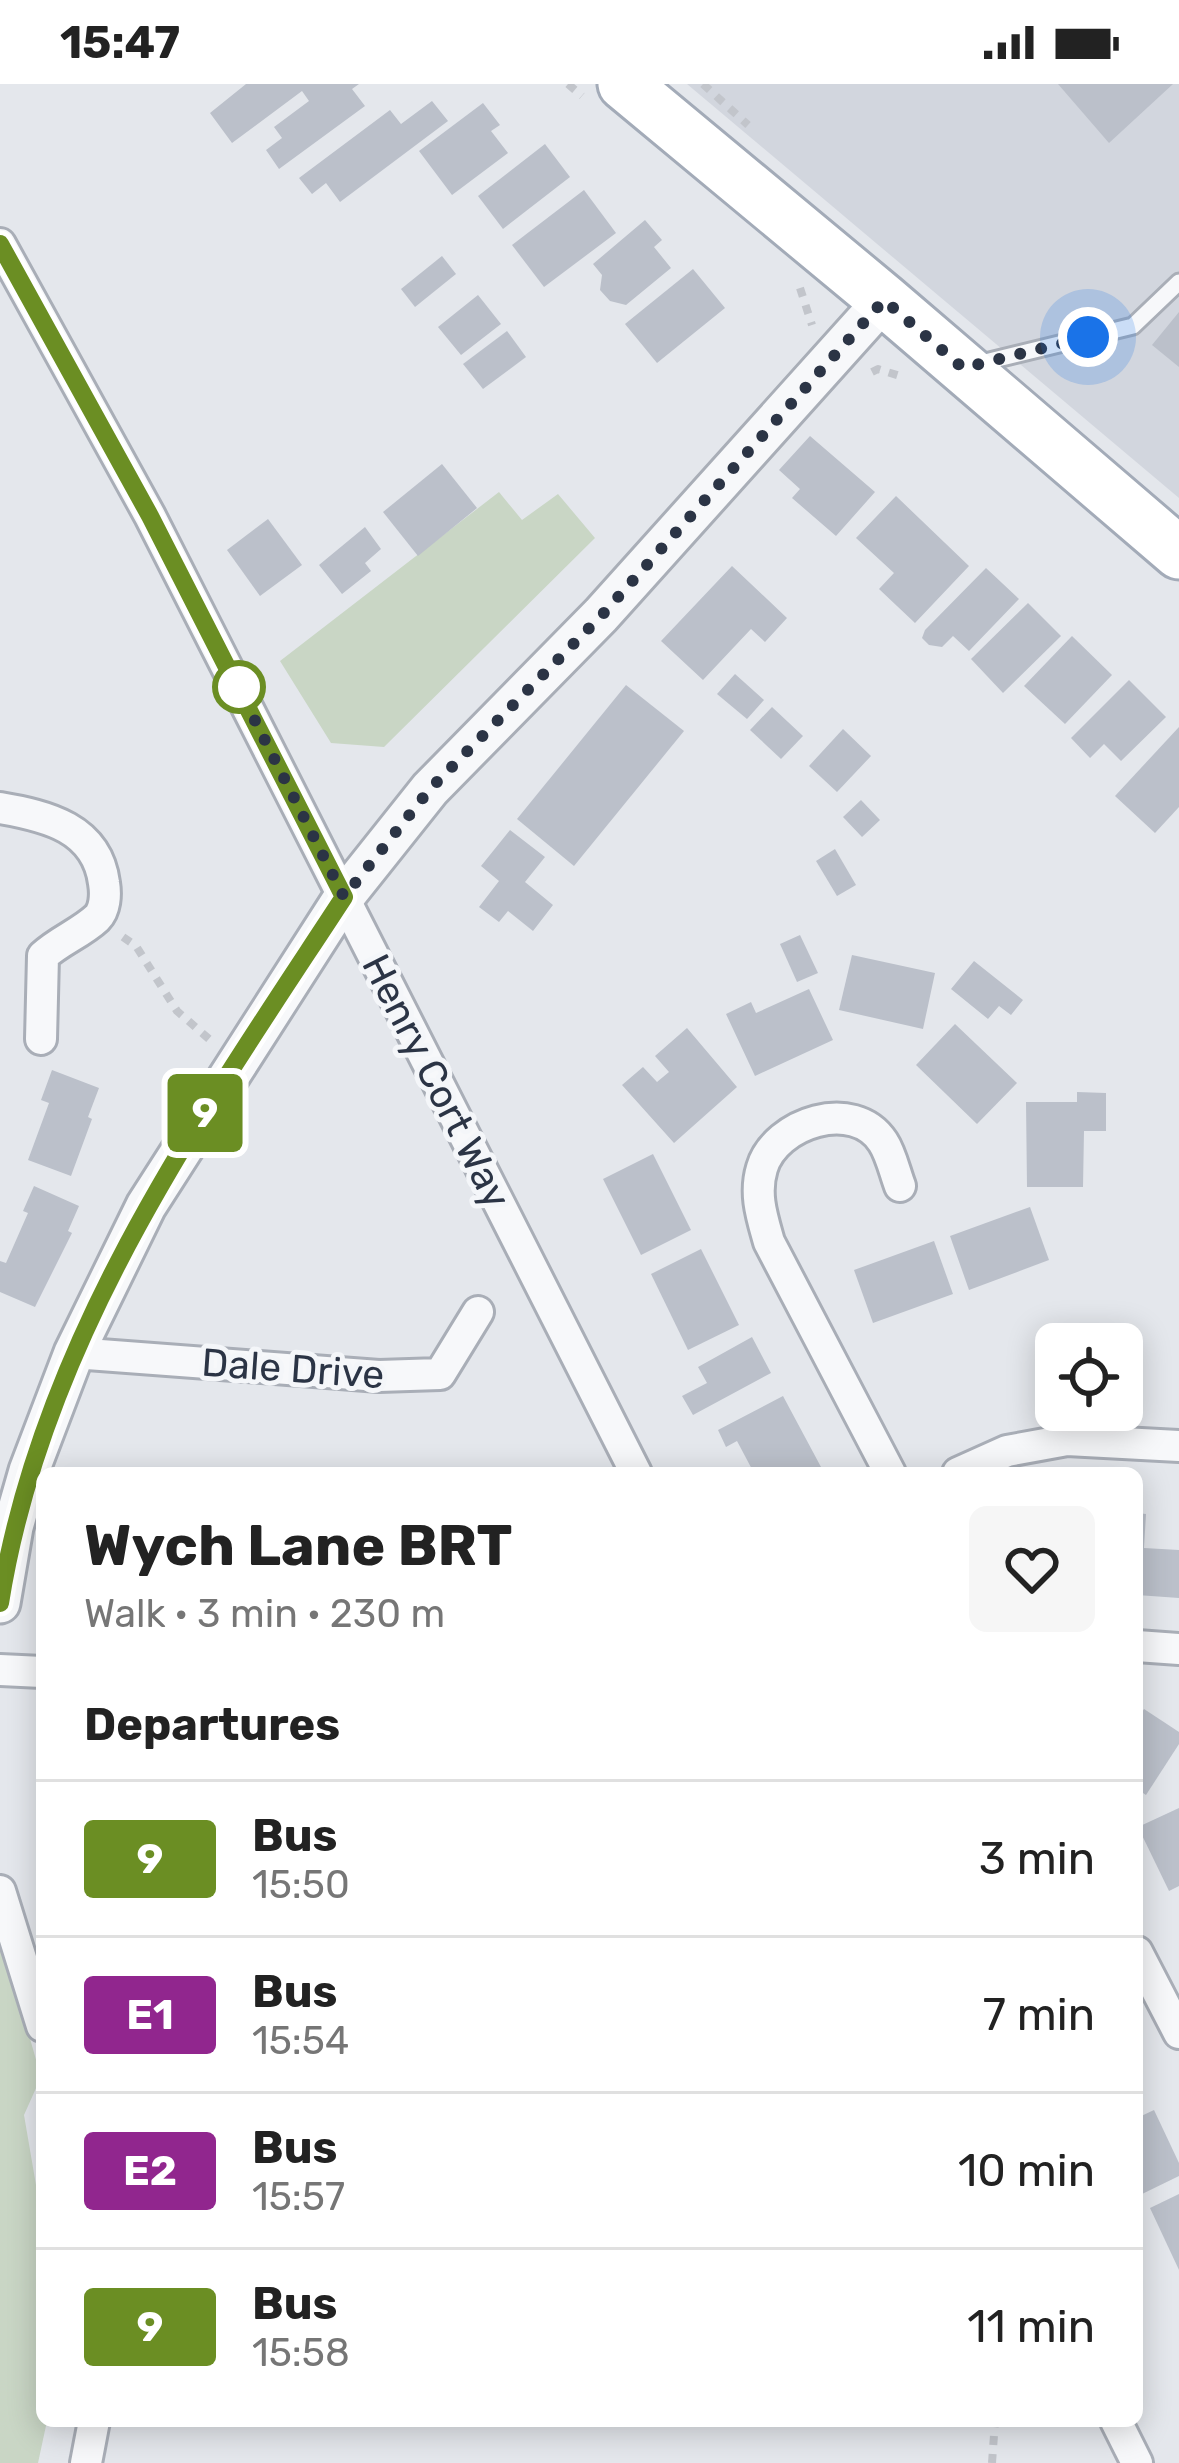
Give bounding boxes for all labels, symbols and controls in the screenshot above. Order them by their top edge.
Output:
text: 15:47 [60,16,180,69]
your location [1058,307,1118,367]
unlabelled marker [214,662,264,712]
street label: Henry Cort Way [352,947,520,1216]
line badge: 9 [166,1074,244,1152]
text: 9 [192,1088,218,1138]
map controls [1035,1323,1143,1431]
button: locate [1035,1323,1143,1431]
street label: Dale Drive [200,1340,386,1398]
button: heart [969,1506,1095,1632]
text: Wych Lane BRT [84,1512,512,1579]
text: Walk · 3 min · 230 m [84,1591,445,1637]
text: Departures [84,1698,340,1751]
text: Bus [252,1809,337,1862]
text: 3 min [979,1832,1095,1885]
text: 9 [137,1834,163,1884]
text: 15:50 [252,1862,350,1908]
text: Bus [252,1965,337,2018]
text: 7 min [983,1988,1095,2041]
text: E1 [126,1990,174,2040]
text: 15:54 [252,2018,349,2064]
text: Bus [252,2121,337,2174]
text: 10 min [958,2144,1095,2197]
text: E2 [123,2146,177,2196]
text: 15:57 [252,2174,345,2220]
text: Bus [252,2277,337,2330]
text: 11 min [967,2300,1095,2353]
text: 9 [137,2302,163,2352]
text: 15:58 [252,2330,350,2376]

